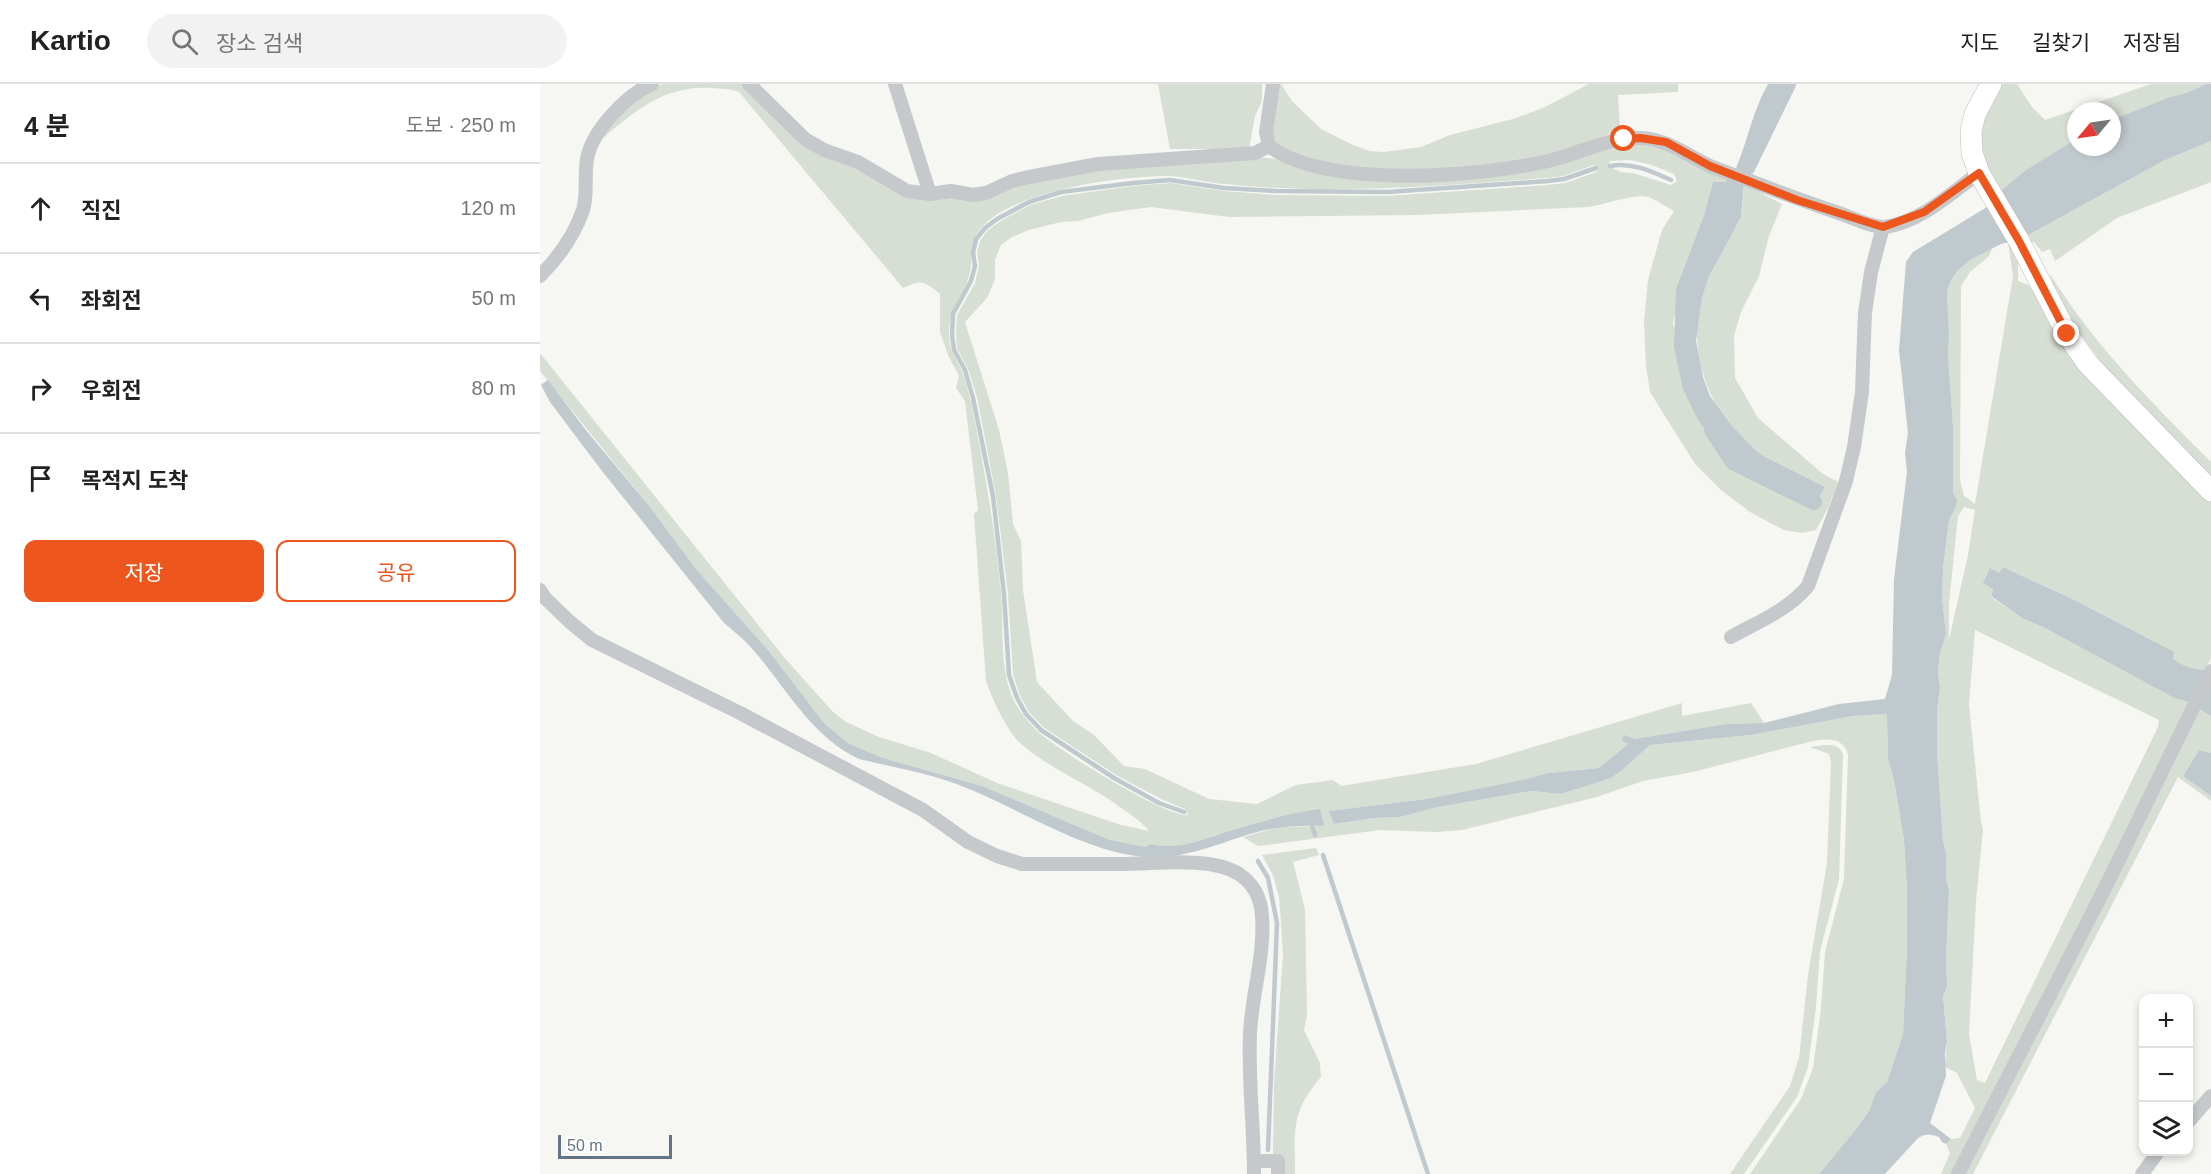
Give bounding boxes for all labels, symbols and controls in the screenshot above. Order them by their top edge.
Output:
search box [147,14,567,68]
text: Kartio [30,25,111,56]
icon: search [168,25,201,58]
text: 장소 검색 [216,31,303,56]
text: 지도 [1960,31,1999,54]
text: 길찾기 [2032,31,2090,54]
text: 저장됨 [2123,31,2181,54]
north arrow [2067,102,2121,156]
text: 4 분 [24,111,70,141]
text: 도보 · 250 m [406,114,516,136]
route start [1610,125,1636,151]
icon: ahead [24,192,57,225]
text: 120 m [460,197,516,219]
text: 직진 [81,198,121,223]
icon: left [24,282,57,315]
text: 50 m [472,287,516,309]
text: 좌회전 [81,288,142,313]
route end [2053,320,2079,346]
icon: right [24,372,57,405]
text: 80 m [472,377,516,399]
text: 우회전 [81,378,142,403]
icon: arrive [24,462,57,495]
text: 목적지 도착 [81,468,188,493]
button: 저장 [24,540,264,602]
button: 공유 [276,540,516,602]
map controls [2139,994,2193,1156]
button: + [2139,994,2193,1048]
button: − [2139,1048,2193,1102]
button: layers [2139,1102,2193,1156]
scale bar [558,1132,672,1160]
text: 50 m [567,1137,603,1154]

